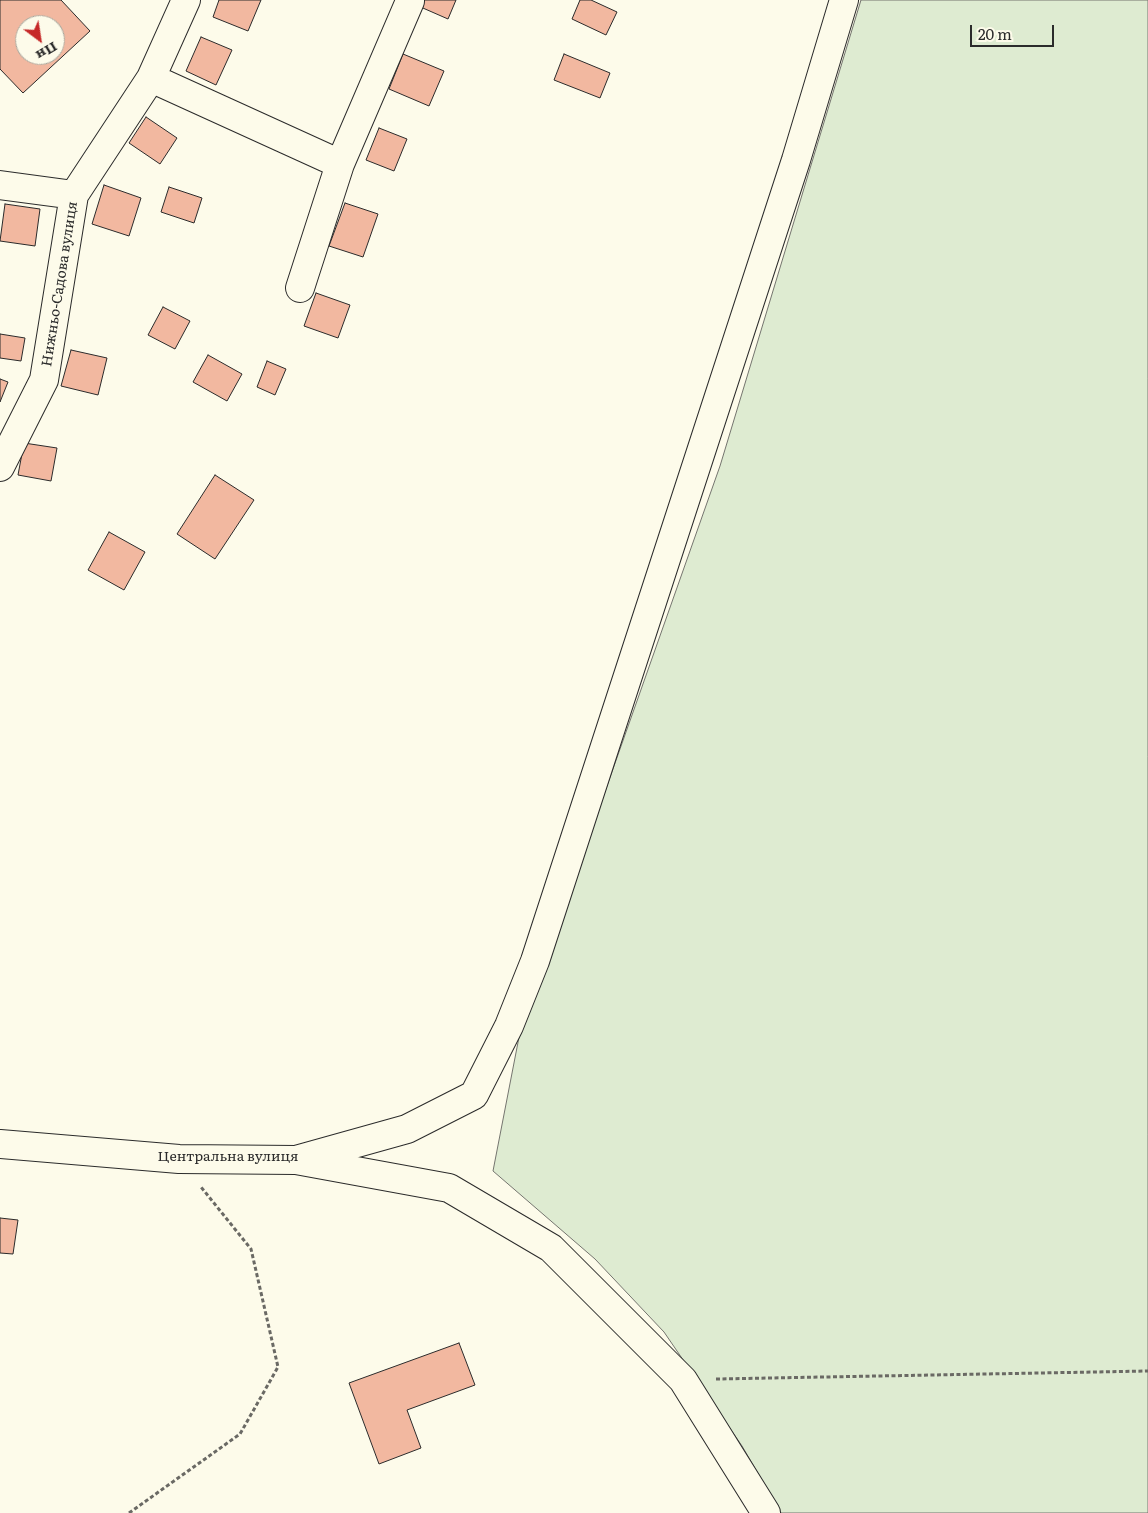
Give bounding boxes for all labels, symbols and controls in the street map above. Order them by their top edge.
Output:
north arrow [15,15,65,65]
scale bar [973,15,1057,47]
text: 20 m [978,22,1012,45]
text: Пн [33,38,62,66]
street label: Нижньо-Садова вулиця [39,200,81,368]
street label: Центральна вулиця [158,1149,298,1165]

